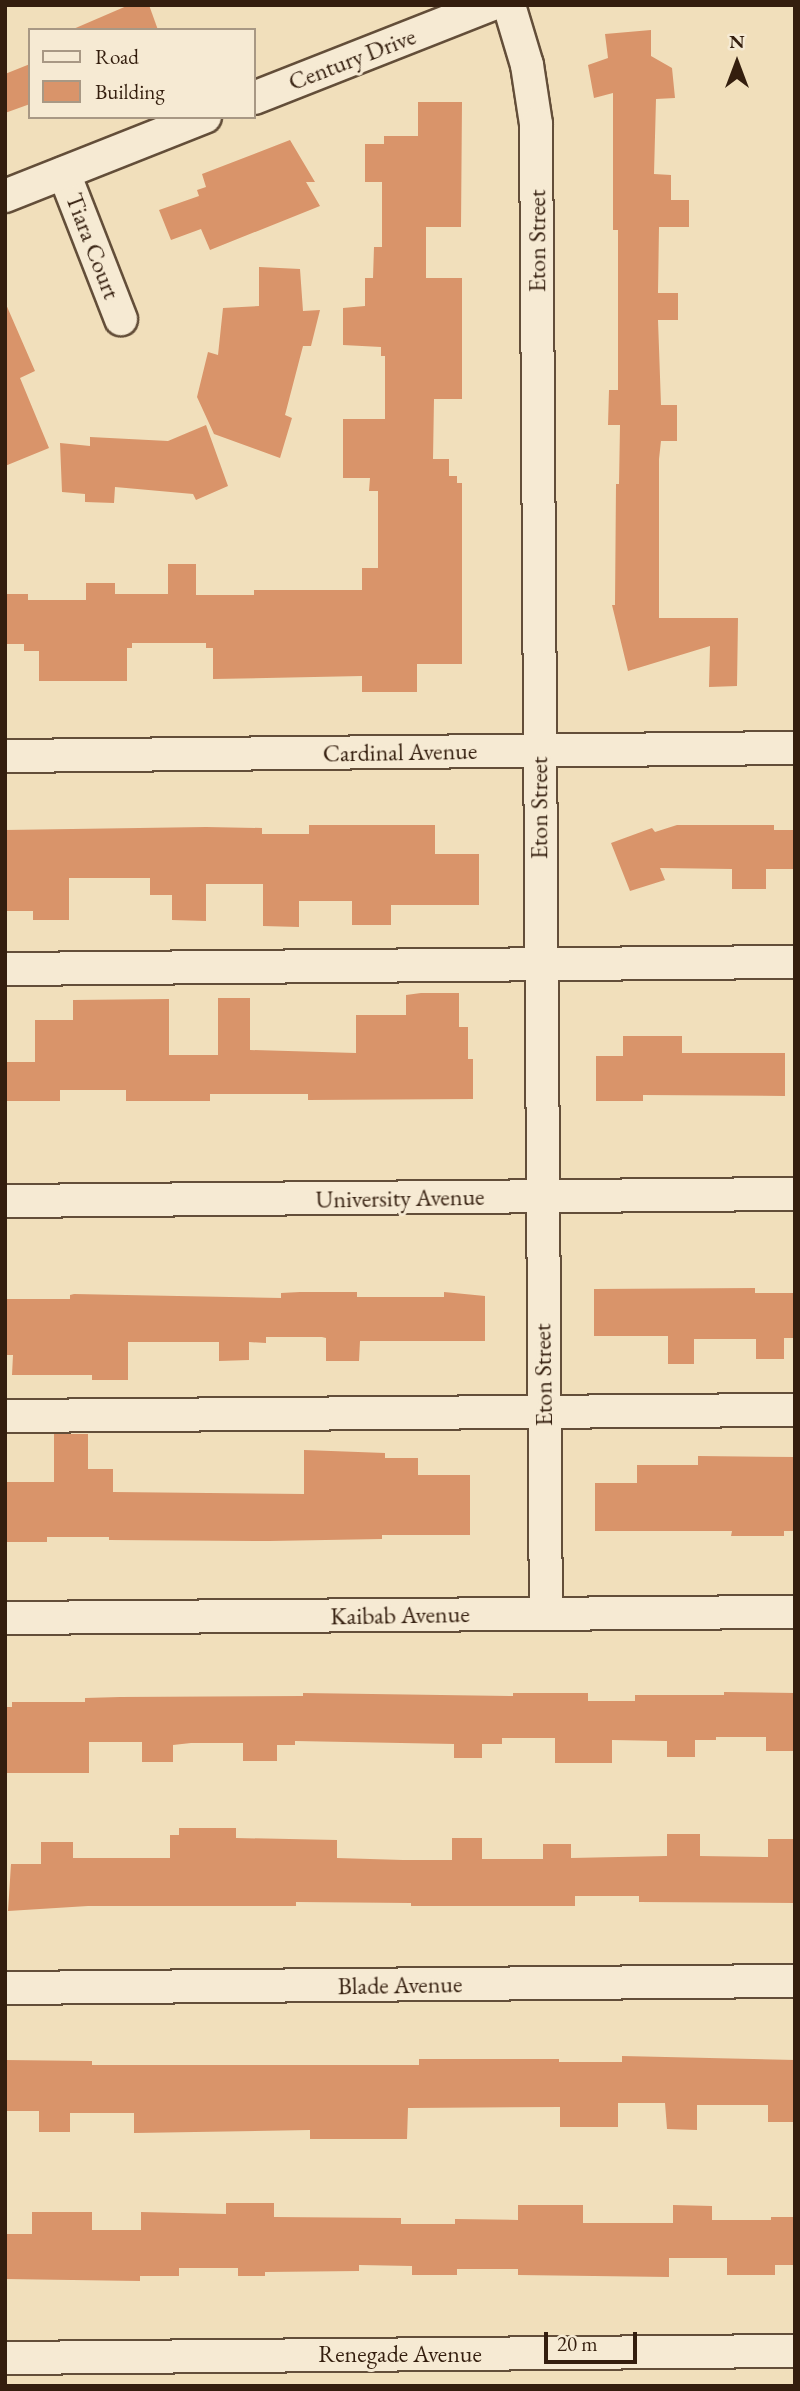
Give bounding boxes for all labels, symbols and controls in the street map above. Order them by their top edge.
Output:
street label: Century Drive [284,22,420,96]
legend [28,28,256,119]
north arrow [702,28,772,98]
text: N [729,29,745,54]
text: Road [95,43,139,70]
text: Building [95,78,165,105]
street label: Tiara Court [60,189,126,303]
street label: Eton Street [523,190,551,292]
street label: Cardinal Avenue [323,736,477,768]
street label: Eton Street [525,757,553,859]
street label: University Avenue [315,1182,485,1214]
street label: Eton Street [528,1323,558,1427]
street label: Kaibab Avenue [330,1599,470,1631]
street label: Blade Avenue [337,1970,463,2000]
scale bar [548,2318,641,2362]
text: 20 m [557,2330,598,2357]
street label: Renegade Avenue [318,2340,482,2368]

